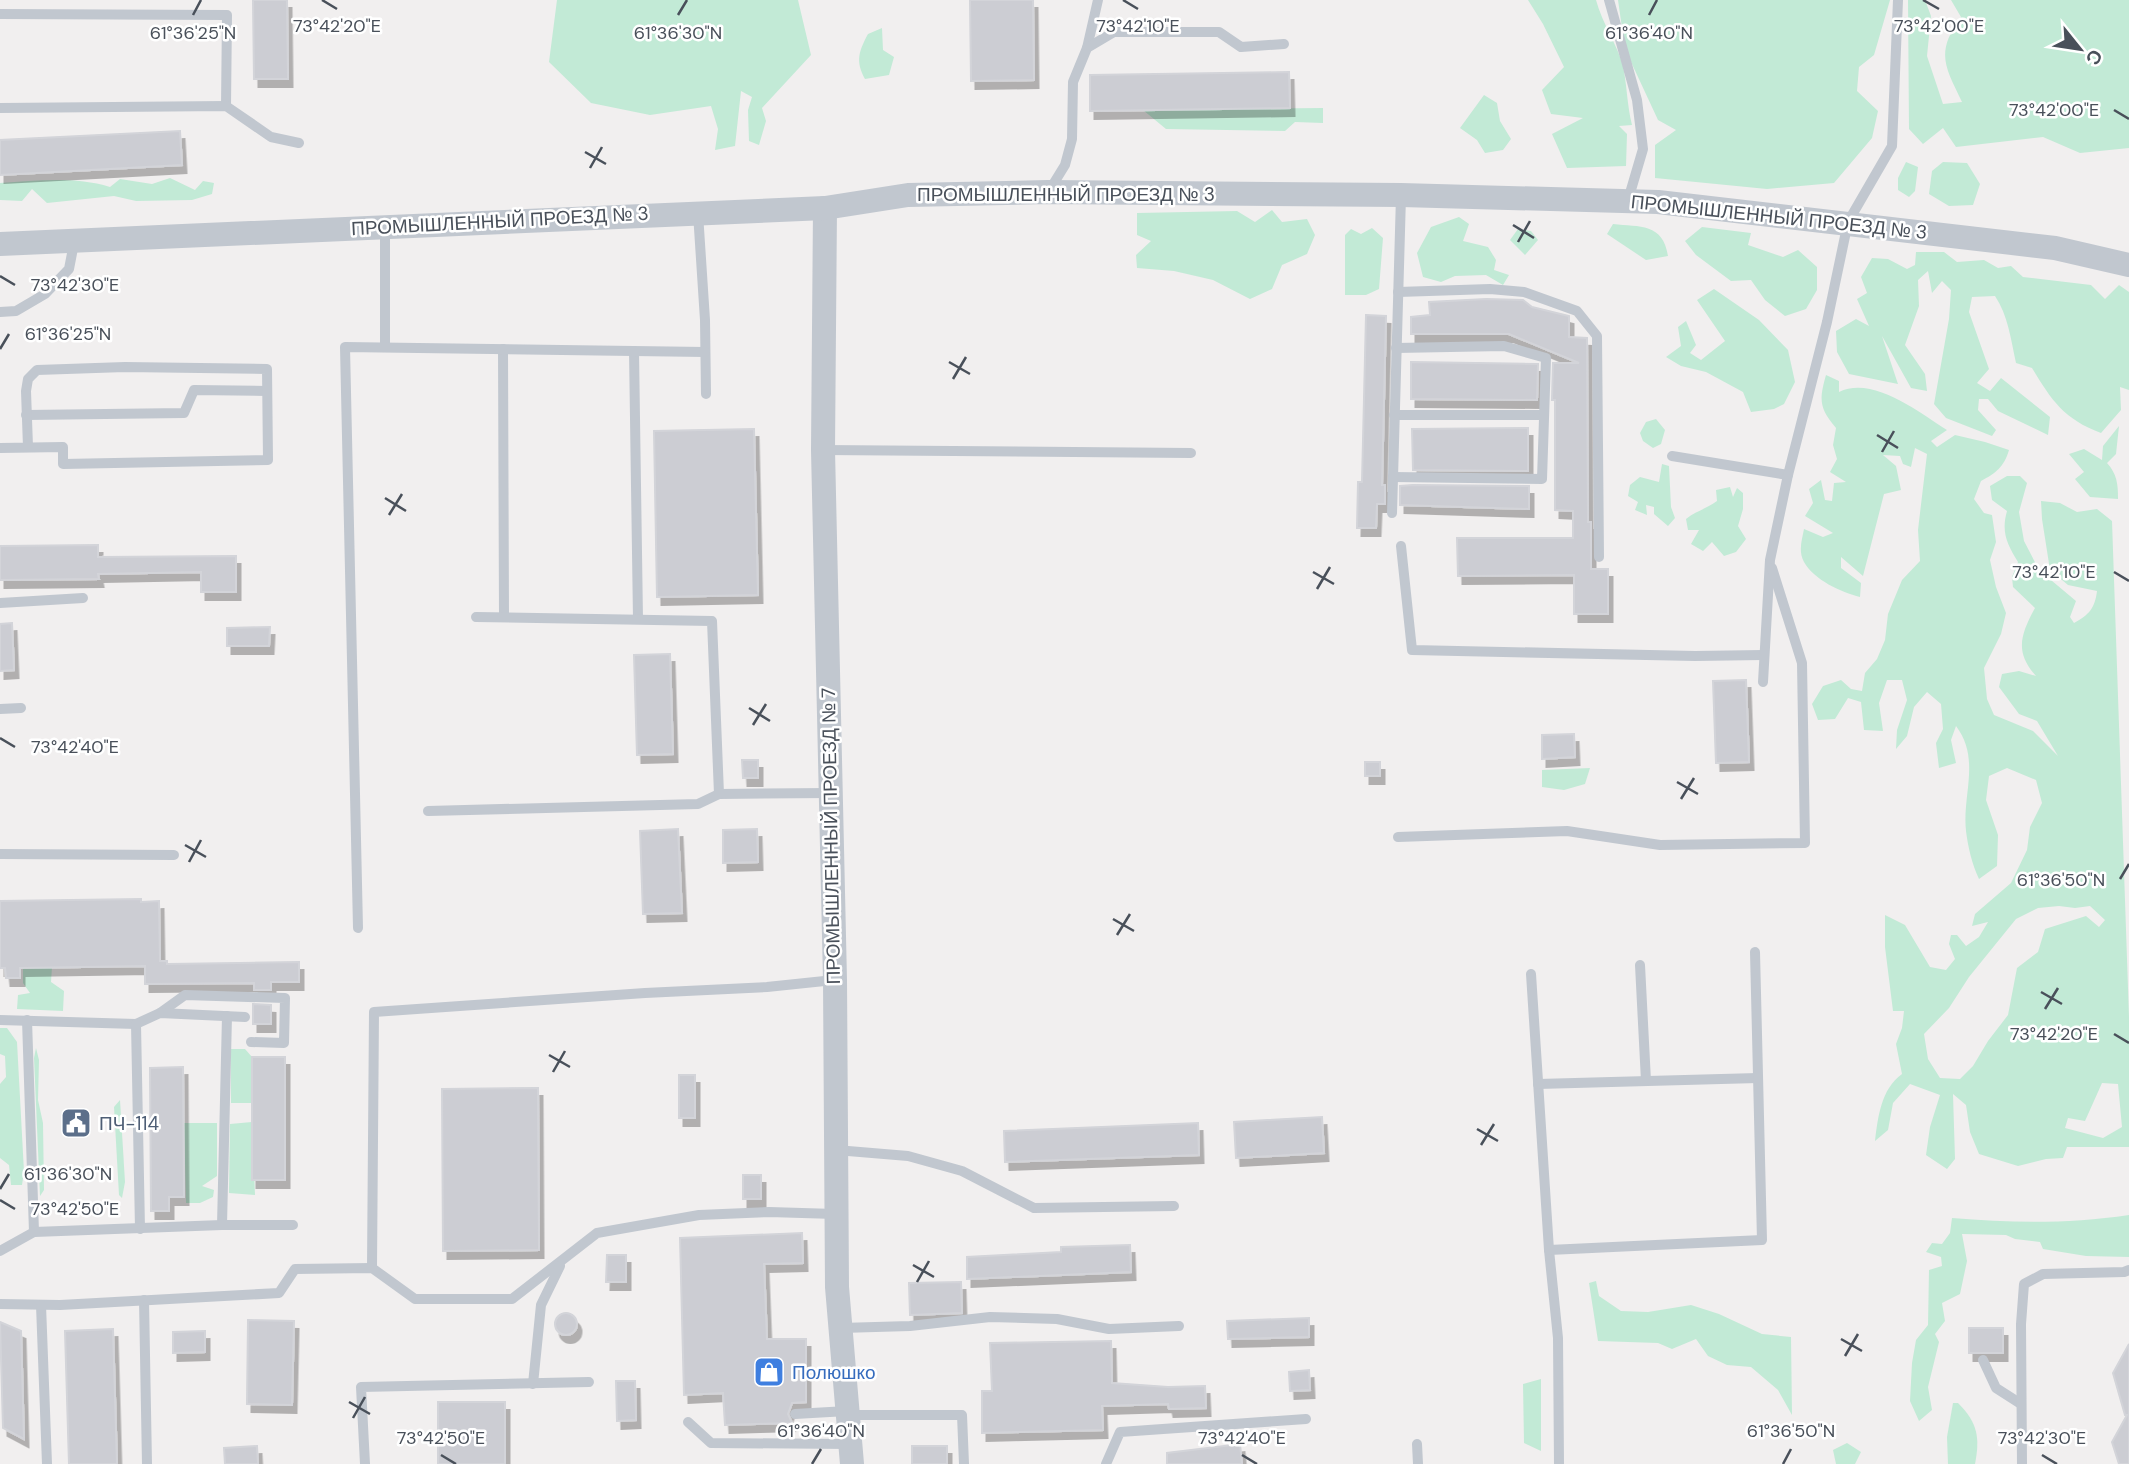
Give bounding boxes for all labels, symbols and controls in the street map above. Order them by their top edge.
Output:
text: 73°42'20"E [293,14,381,38]
text: 73°42'10"E [1096,14,1180,38]
text: 73°42'00"E [1894,14,1984,38]
north arrow [2045,14,2115,84]
text: 61°36'25"N [150,21,236,45]
text: 61°36'30"N [634,21,722,45]
text: 61°36'40"N [1605,21,1693,45]
text: С [2080,45,2109,70]
text: 73°42'00"E [2009,98,2099,122]
street label: ПРОМЫШЛЕННЫЙ ПРОЕЗД № 3 [917,182,1215,207]
street label: ПРОМЫШЛЕННЫЙ ПРОЕЗД № 3 [1630,189,1928,245]
street label: ПРОМЫШЛЕННЫЙ ПРОЕЗД № 3 [351,201,649,241]
text: 73°42'30"E [31,273,119,297]
text: 61°36'25"N [25,322,111,346]
text: 73°42'10"E [2012,560,2096,584]
street label: ПРОМЫШЛЕННЫЙ ПРОЕЗД № 7 [816,687,846,985]
text: 73°42'40"E [31,735,119,759]
text: 61°36'50"N [2017,868,2105,892]
text: 73°42'20"E [2010,1022,2098,1046]
public building icon: ПЧ-114 [59,1106,93,1140]
place label: ПЧ-114 [99,1111,159,1136]
text: 61°36'30"N [24,1162,112,1186]
text: 73°42'50"E [31,1197,119,1221]
shop icon: Полюшко [752,1355,786,1389]
place label: Полюшко [792,1360,875,1385]
text: 61°36'40"N [777,1419,865,1443]
text: 61°36'50"N [1747,1419,1835,1443]
text: 73°42'50"E [397,1426,485,1450]
text: 73°42'40"E [1198,1426,1286,1450]
text: 73°42'30"E [1998,1426,2086,1450]

